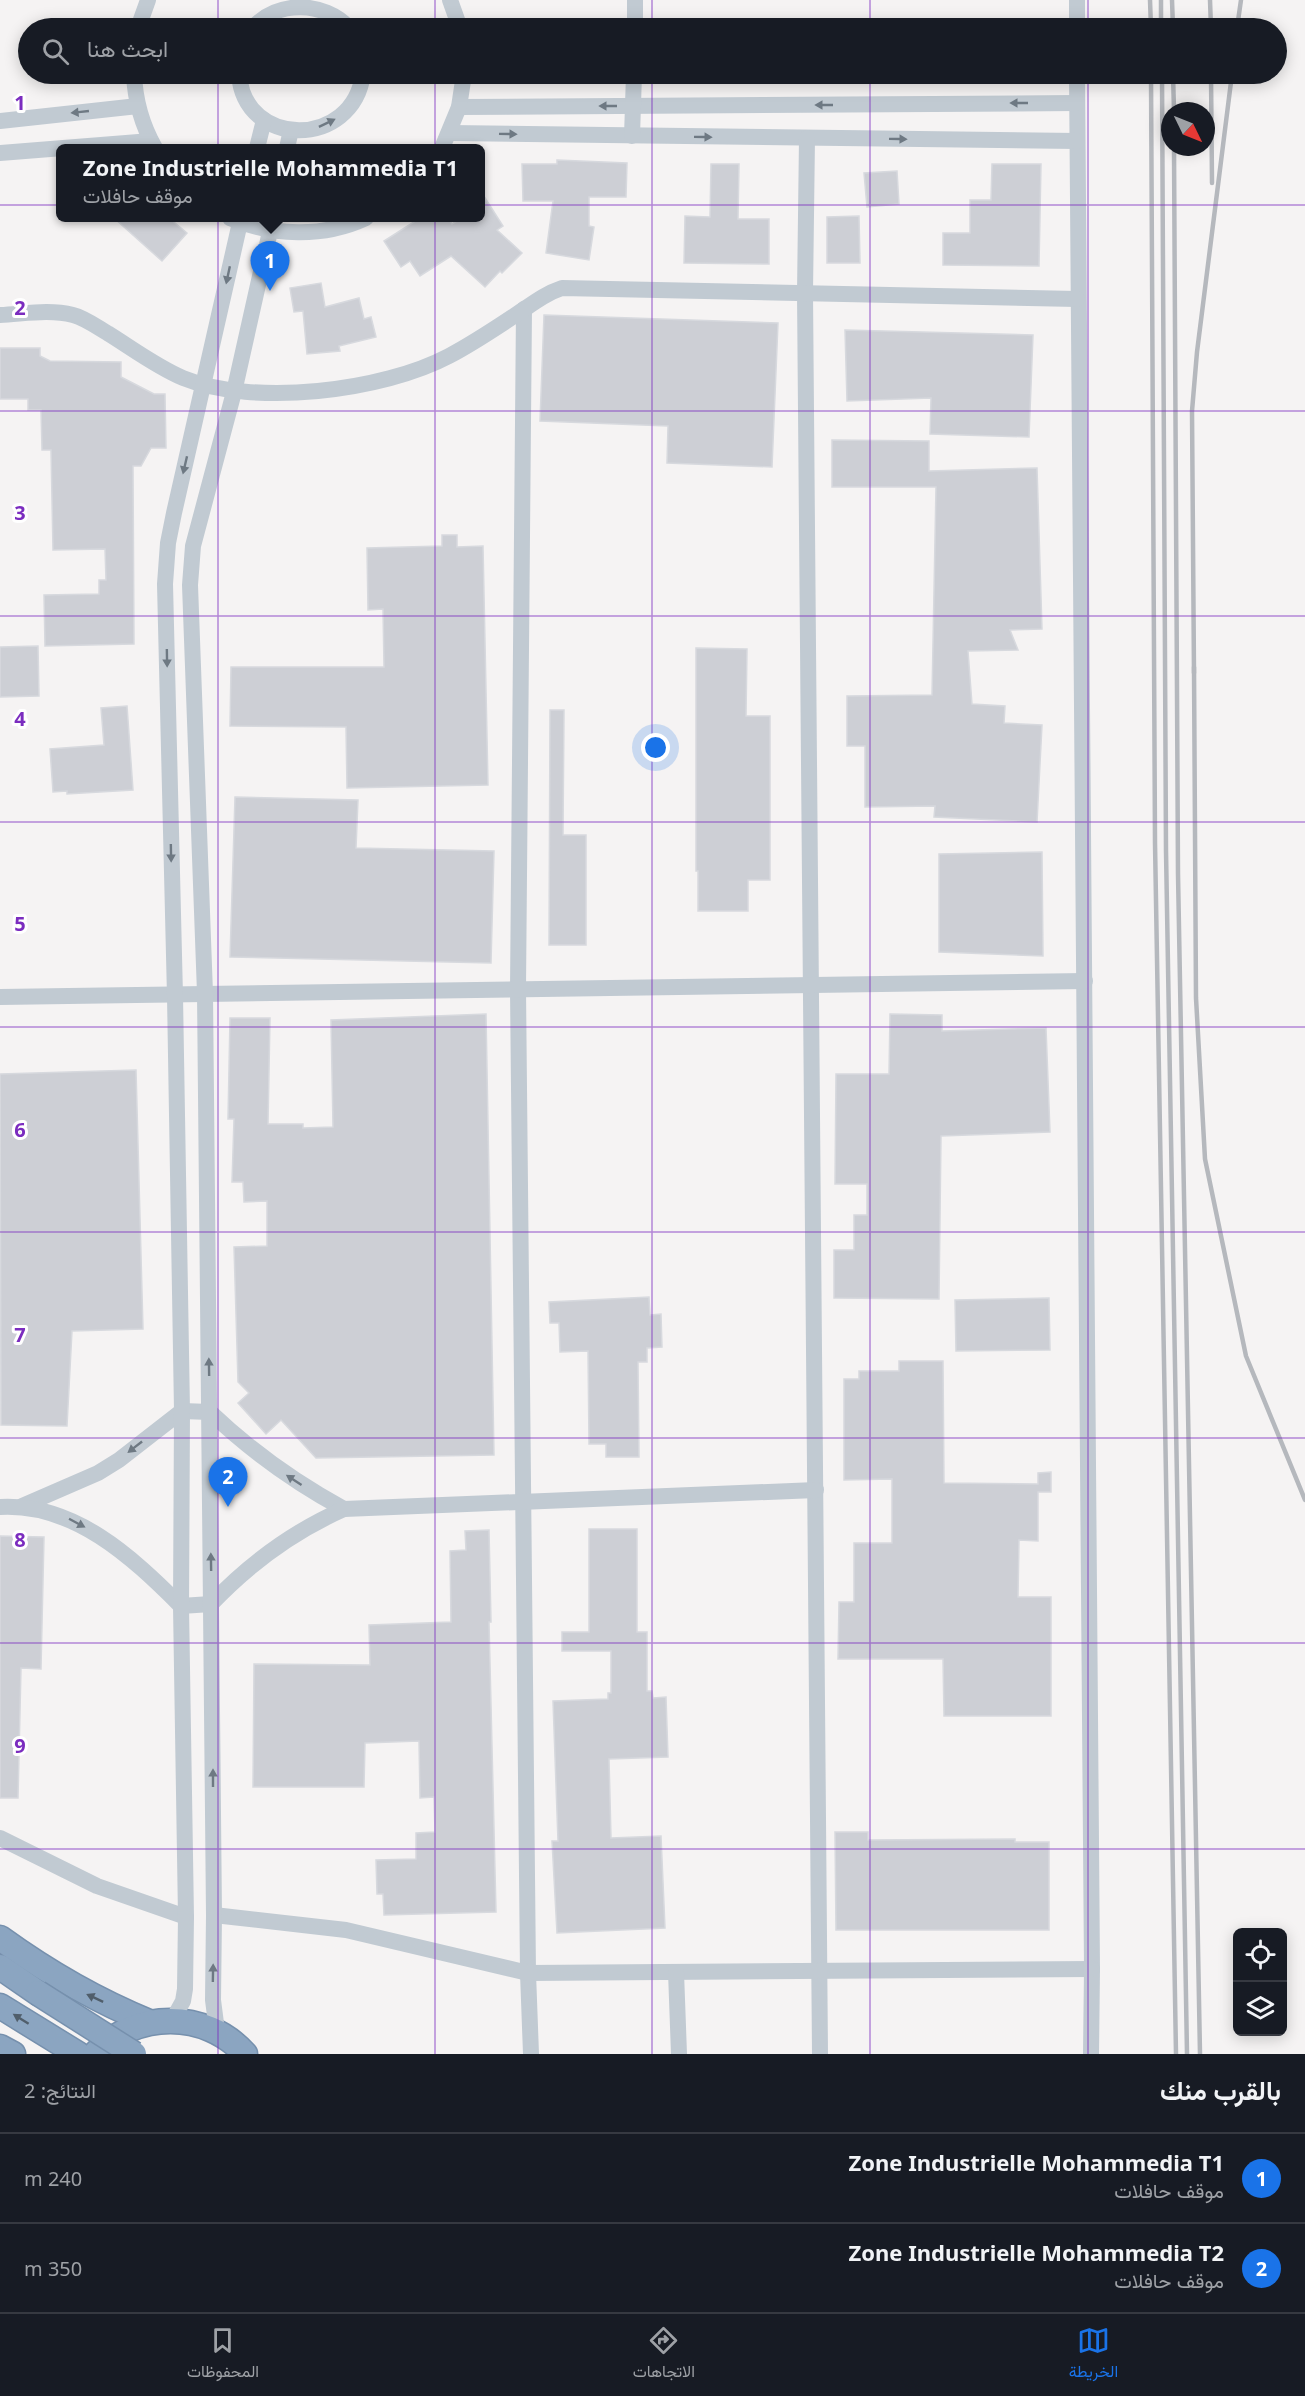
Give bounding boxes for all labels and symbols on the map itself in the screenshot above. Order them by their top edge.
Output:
text: 1 [14,89,26,116]
one-way arrow [1009,98,1028,108]
one-way arrow [814,100,833,109]
one-way arrow [598,101,617,111]
north arrow [1161,102,1215,156]
one-way arrow [70,107,89,117]
one-way arrow [319,119,336,128]
one-way arrow [499,129,518,139]
one-way arrow [694,132,713,142]
one-way arrow [889,134,908,144]
pin: 1 [250,242,290,291]
one-way arrow [223,265,232,284]
text: 2 [14,294,26,321]
one-way arrow [180,456,189,475]
text: 3 [14,499,26,526]
one-way arrow [162,648,171,667]
text: 4 [14,705,26,732]
your location [641,733,670,762]
one-way arrow [167,843,176,862]
text: 5 [14,910,26,937]
text: 6 [14,1116,26,1143]
text: 7 [14,1321,26,1348]
one-way arrow [204,1357,214,1376]
one-way arrow [128,1441,143,1453]
pin: 2 [208,1458,248,1507]
one-way arrow [286,1474,302,1486]
one-way arrow [68,1519,85,1528]
text: 8 [14,1526,26,1553]
one-way arrow [206,1552,216,1571]
text: 9 [14,1732,26,1759]
one-way arrow [208,1768,218,1787]
one-way arrow [208,1963,218,1982]
one-way arrow [87,1994,104,2003]
one-way arrow [13,2013,29,2024]

